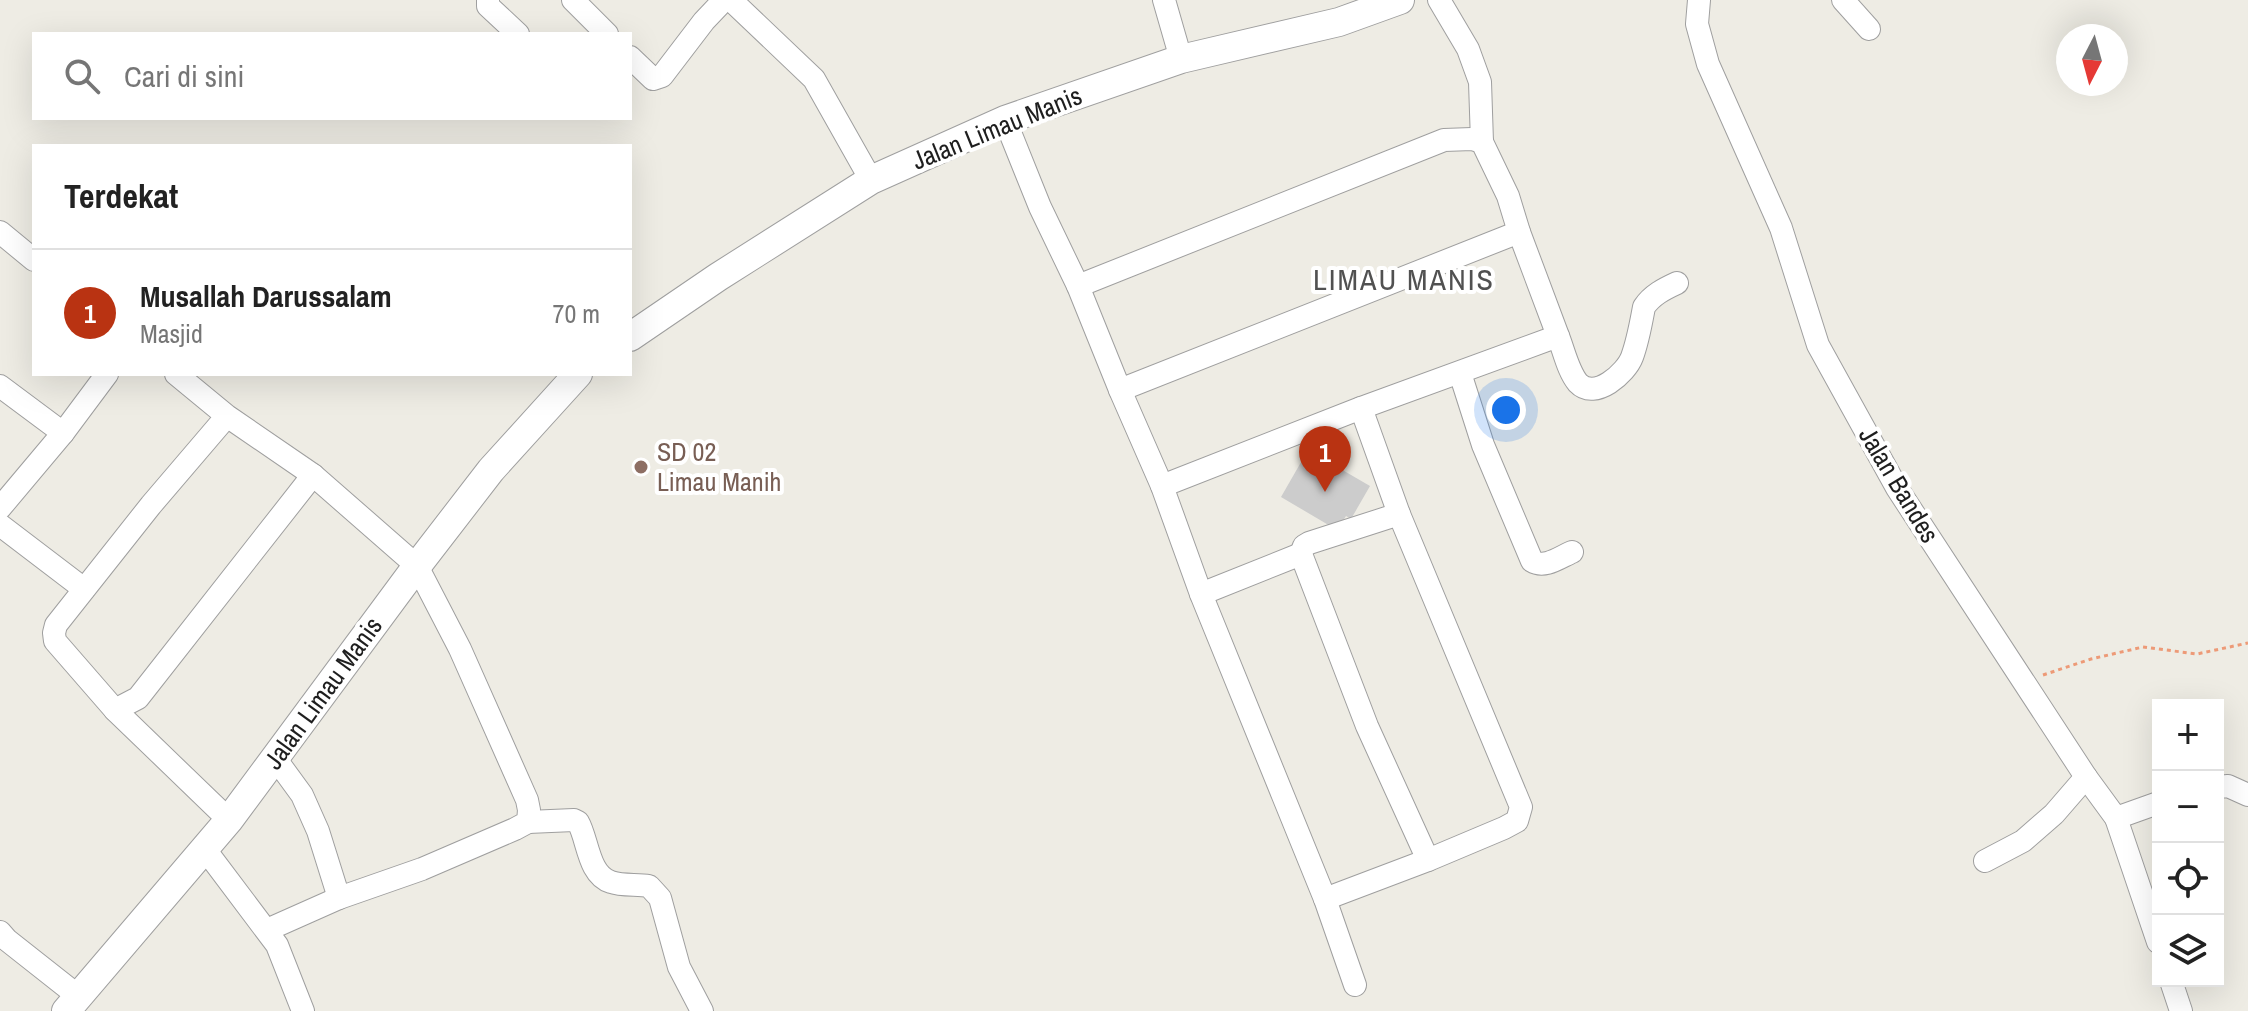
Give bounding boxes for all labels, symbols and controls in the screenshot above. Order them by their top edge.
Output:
north arrow [2056,24,2128,96]
search box [32,32,632,120]
icon: search [60,54,104,98]
text: Cari di sini [124,56,244,96]
street label: Jalan Limau Manis [907,78,1087,178]
text: Terdekat [64,173,178,219]
district label: LIMAU MANIS [1313,259,1495,299]
text: Musallah Darussalam [140,276,392,316]
text: 1 [84,296,96,331]
text: 70 m [553,296,600,331]
text: Masjid [140,316,203,351]
your location [1486,390,1526,430]
street label: Jalan Bandes [1851,420,1948,549]
pin: 1 [1299,426,1351,492]
place label: SD 02 Limau Manih [657,434,781,499]
marker: SD 02 Limau Manih [632,458,650,476]
street label: Jalan Limau Manis [255,610,390,776]
map controls [2152,699,2224,987]
button: + [2152,699,2224,771]
button: − [2152,771,2224,843]
button: locate [2152,843,2224,915]
button: layers [2152,915,2224,987]

